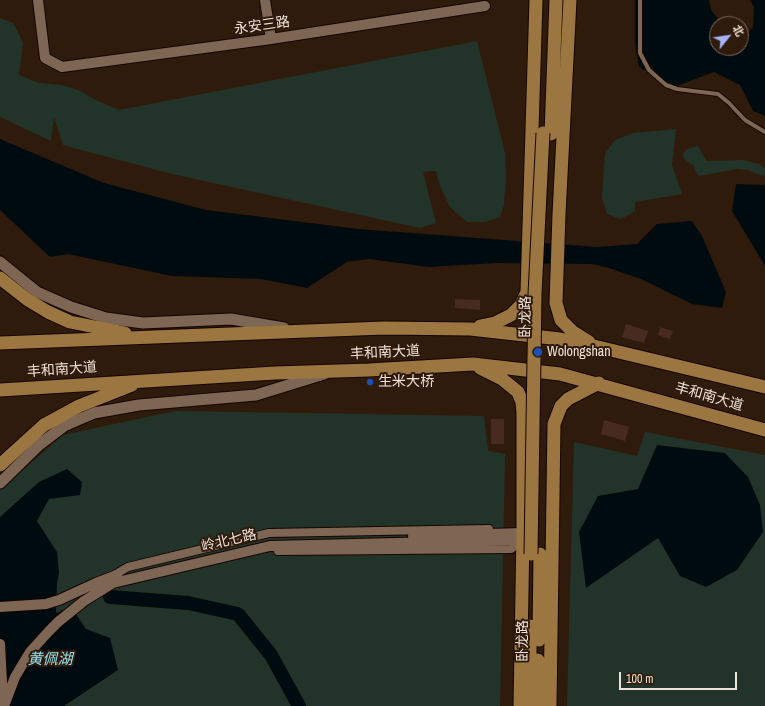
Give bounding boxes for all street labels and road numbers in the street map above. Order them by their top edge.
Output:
street label: 永安三路 [233,14,291,38]
street label: 卧龙路 [517,296,535,338]
street label: 丰和南大道 [350,343,420,363]
street label: 丰和南大道 [26,359,98,381]
street label: 丰和南大道 [673,379,745,415]
street label: 岭北七路 [200,527,258,555]
street label: 卧龙路 [515,620,531,662]

